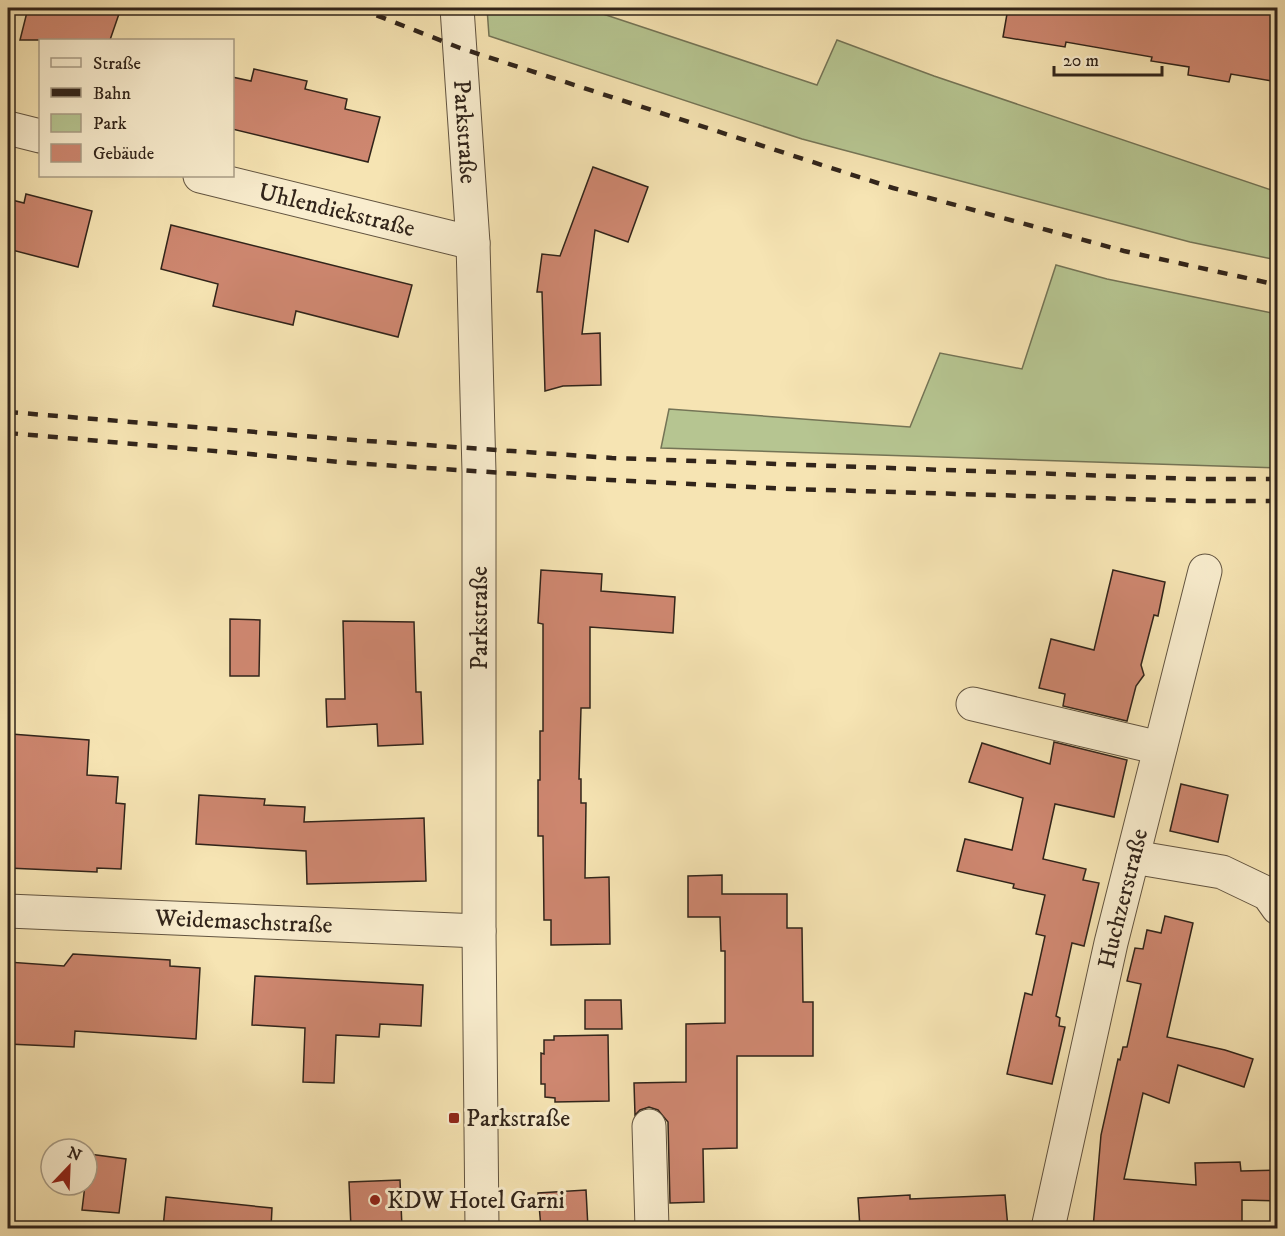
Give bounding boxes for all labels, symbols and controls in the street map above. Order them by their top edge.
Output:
legend [39,39,234,177]
scale bar [1054,39,1162,77]
text: 20 m [1063,50,1099,72]
text: Straße [93,53,141,75]
street label: Parkstraße [446,79,483,185]
text: Bahn [93,83,131,105]
text: Park [93,113,127,135]
text: Gebäude [93,143,154,165]
street label: Uhlendiekstraße [255,177,418,244]
street label: Parkstraße [465,566,495,670]
street label: Huchzerstraße [1092,826,1155,971]
street label: Weidemaschstraße [153,903,333,941]
place label: Parkstraße [466,1104,570,1134]
marker: Parkstraße [447,1111,461,1125]
north arrow [39,1137,99,1197]
text: N [65,1142,84,1166]
place label: KDW Hotel Garni [387,1186,565,1216]
marker: KDW Hotel Garni [368,1193,382,1207]

